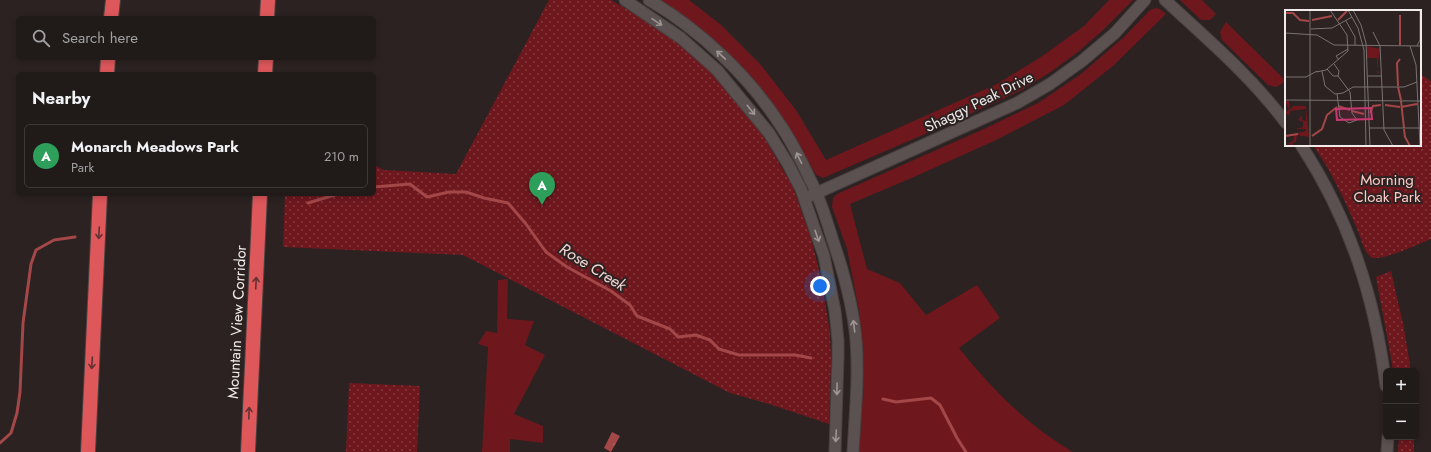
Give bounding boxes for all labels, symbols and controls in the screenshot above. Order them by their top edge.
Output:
inset map [1285,10,1421,146]
search box [16,16,376,60]
one-way arrow [651,18,662,26]
icon: search [30,27,52,49]
text: Search here [62,27,138,49]
one-way arrow [716,50,726,60]
street label: Shaggy Peak Drive [921,66,1037,138]
text: Nearby [32,86,90,110]
one-way arrow [747,105,756,116]
text: Monarch Meadows Park [71,136,239,158]
text: A [41,147,51,166]
text: 210 m [324,147,359,166]
one-way arrow [795,152,803,164]
text: Park [71,158,94,177]
park label: Morning Cloak Park [1354,169,1421,208]
pin: A [529,172,555,205]
one-way arrow [95,226,102,239]
one-way arrow [814,229,821,242]
water label: Rose Creek [555,237,632,297]
street label: Mountain View Corridor [222,244,252,399]
your location [810,276,830,296]
one-way arrow [252,277,260,290]
one-way arrow [850,320,858,333]
one-way arrow [89,356,96,369]
map controls [1383,368,1419,440]
button: + [1383,368,1419,404]
one-way arrow [833,382,841,395]
button: − [1383,404,1419,440]
one-way arrow [246,407,253,420]
one-way arrow [832,429,839,442]

